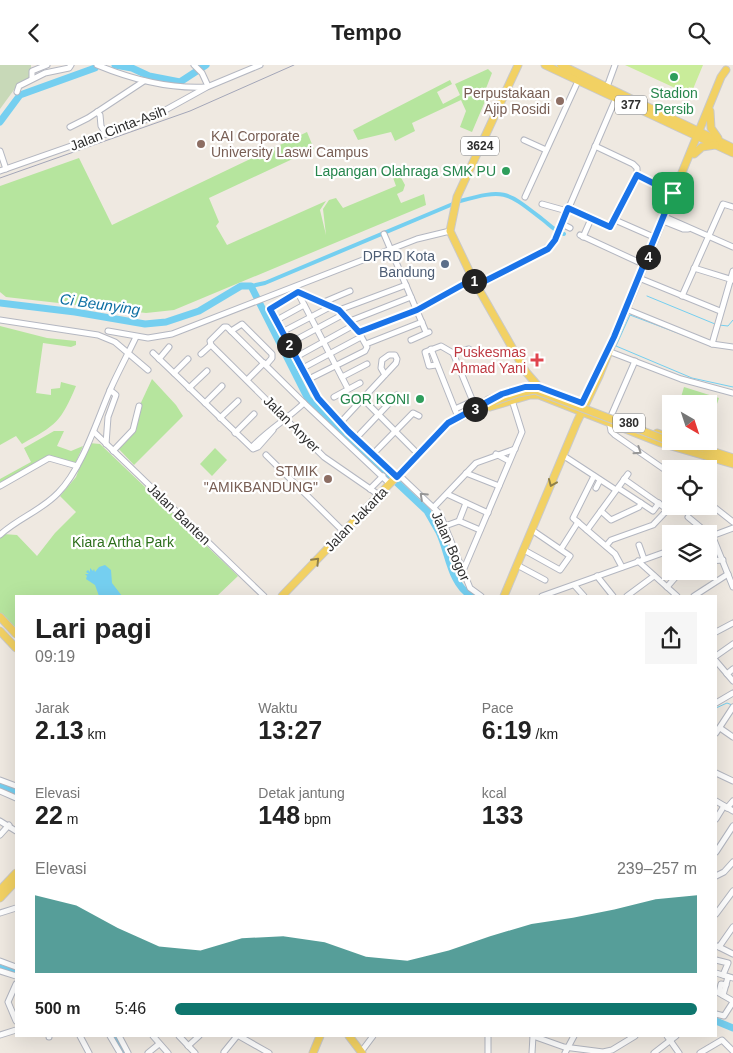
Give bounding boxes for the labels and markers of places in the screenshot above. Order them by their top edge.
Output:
marker: Stadion Persib [668,71,680,83]
place label: Perpustakaan Ajip Rosidi [464,85,550,117]
place label: Stadion Persib [650,85,698,117]
marker: Perpustakaan Ajip Rosidi [554,95,566,107]
place label: KAI Corporate University Laswi Campus [211,128,368,160]
marker: KAI Corporate University Laswi Campus [195,138,207,150]
place label: Lapangan Olahraga SMK PU [315,163,496,179]
marker: Lapangan Olahraga SMK PU [500,165,512,177]
pin [652,172,694,214]
pin: 4 [636,245,660,269]
place label: DPRD Kota Bandung [363,248,435,280]
marker: DPRD Kota Bandung [439,258,451,270]
pin: 1 [462,269,486,293]
pin: 2 [276,333,302,357]
place label: Puskesmas Ahmad Yani [451,344,526,376]
marker: Puskesmas Ahmad Yani [530,353,544,367]
place label: GOR KONI [340,391,410,407]
marker: GOR KONI [414,393,426,405]
pin: 3 [462,397,488,421]
place label: STMIK "AMIKBANDUNG" [204,463,319,495]
marker: STMIK "AMIKBANDUNG" [322,473,334,485]

